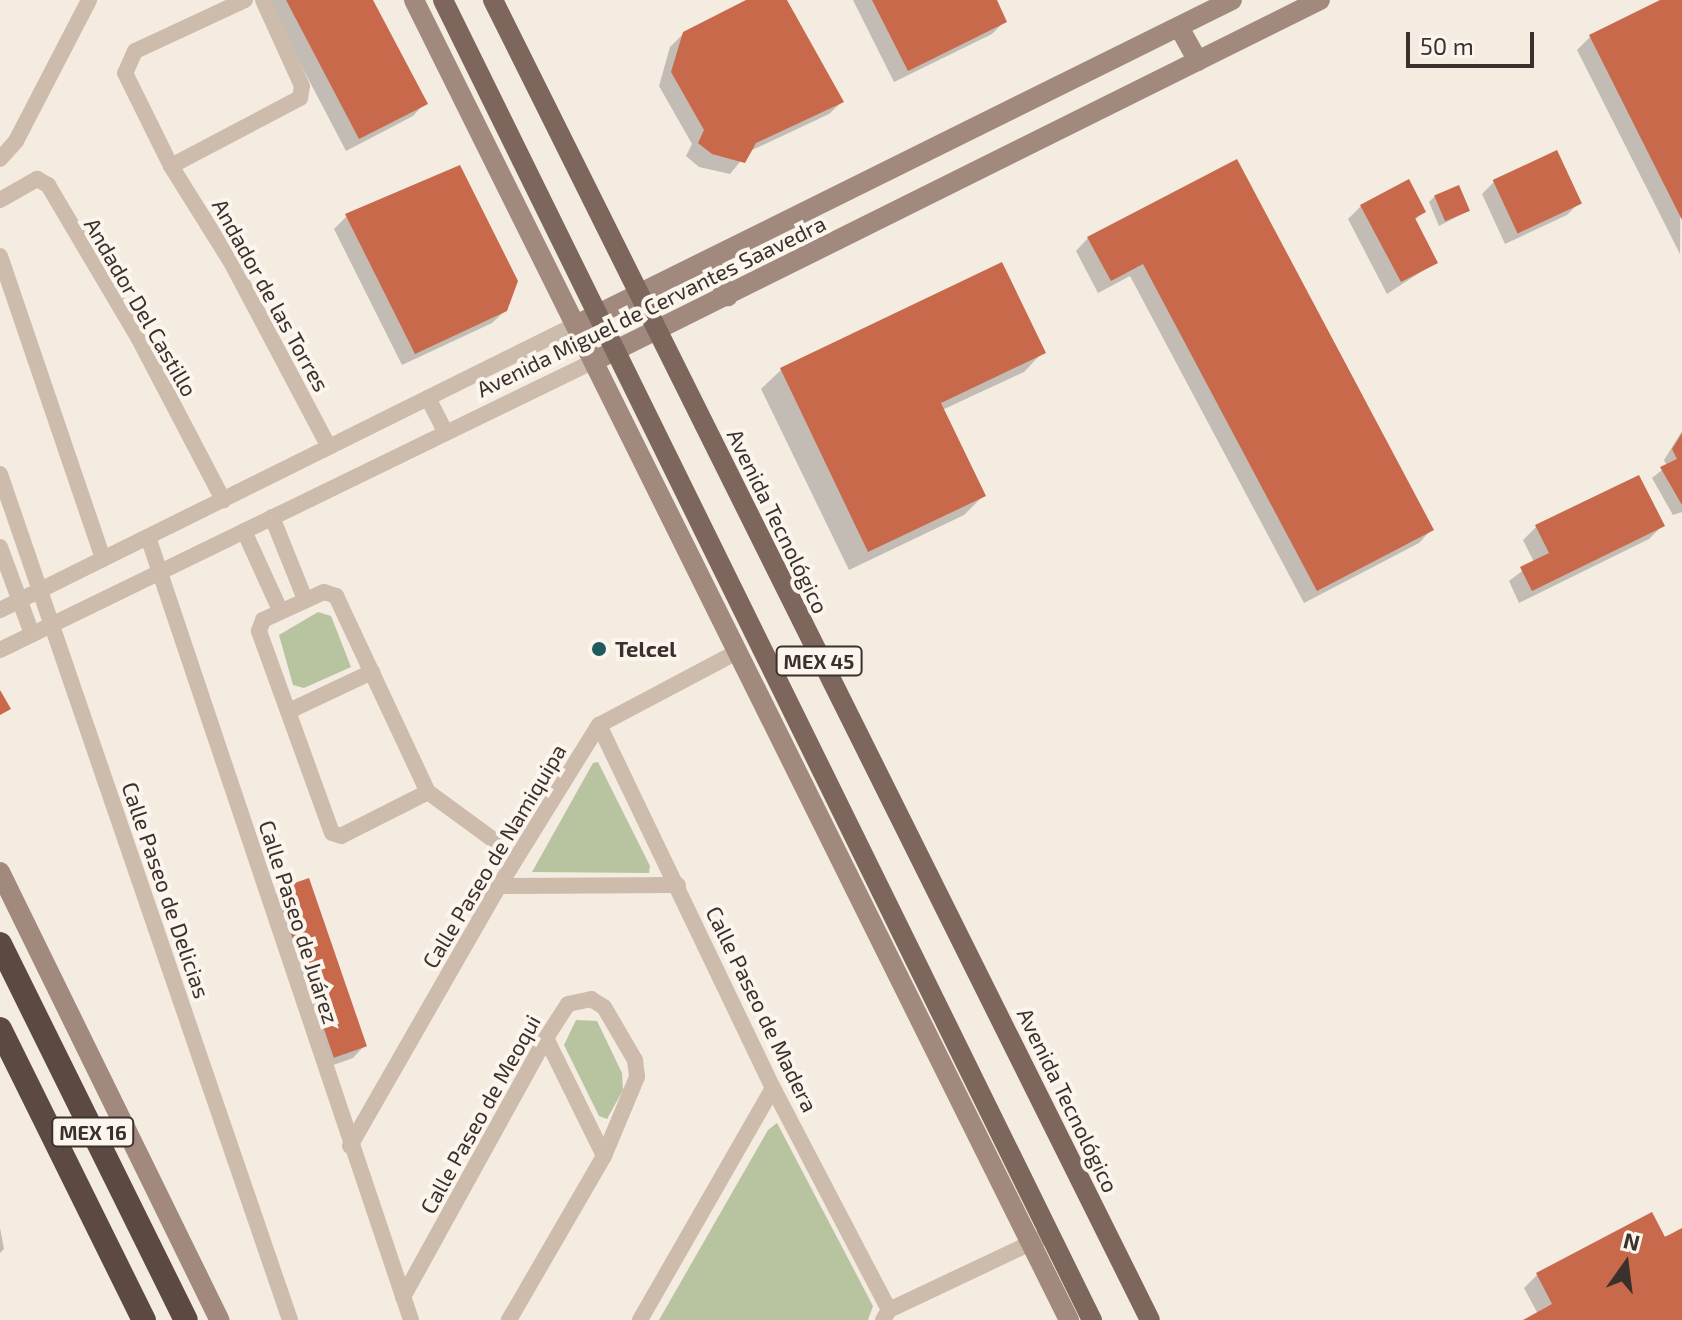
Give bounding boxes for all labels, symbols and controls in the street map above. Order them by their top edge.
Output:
scale bar [1410,16,1538,66]
text: 50 m [1420,31,1474,60]
street label: Andador de las Torres [207,194,335,396]
street label: Avenida Miguel de Cervantes Saavedra [472,210,830,402]
street label: Andador Del Castillo [79,212,203,402]
street label: Avenida Tecnológico [722,424,834,618]
place label: Telcel [615,636,676,662]
marker: Telcel [590,640,608,658]
road number: MEX 45 [775,645,863,677]
street label: Calle Paseo de Namiquipa [417,739,571,973]
street label: Calle Paseo de Delicias [117,778,215,1002]
street label: Calle Paseo de Juárez [254,817,344,1027]
street label: Calle Paseo de Madera [701,902,823,1116]
street label: Avenida Tecnológico [1012,1003,1124,1197]
street label: Calle Paseo de Meoqui [414,1010,546,1218]
road number: MEX 16 [51,1116,135,1148]
north arrow [1586,1224,1666,1304]
text: N [1621,1226,1643,1255]

